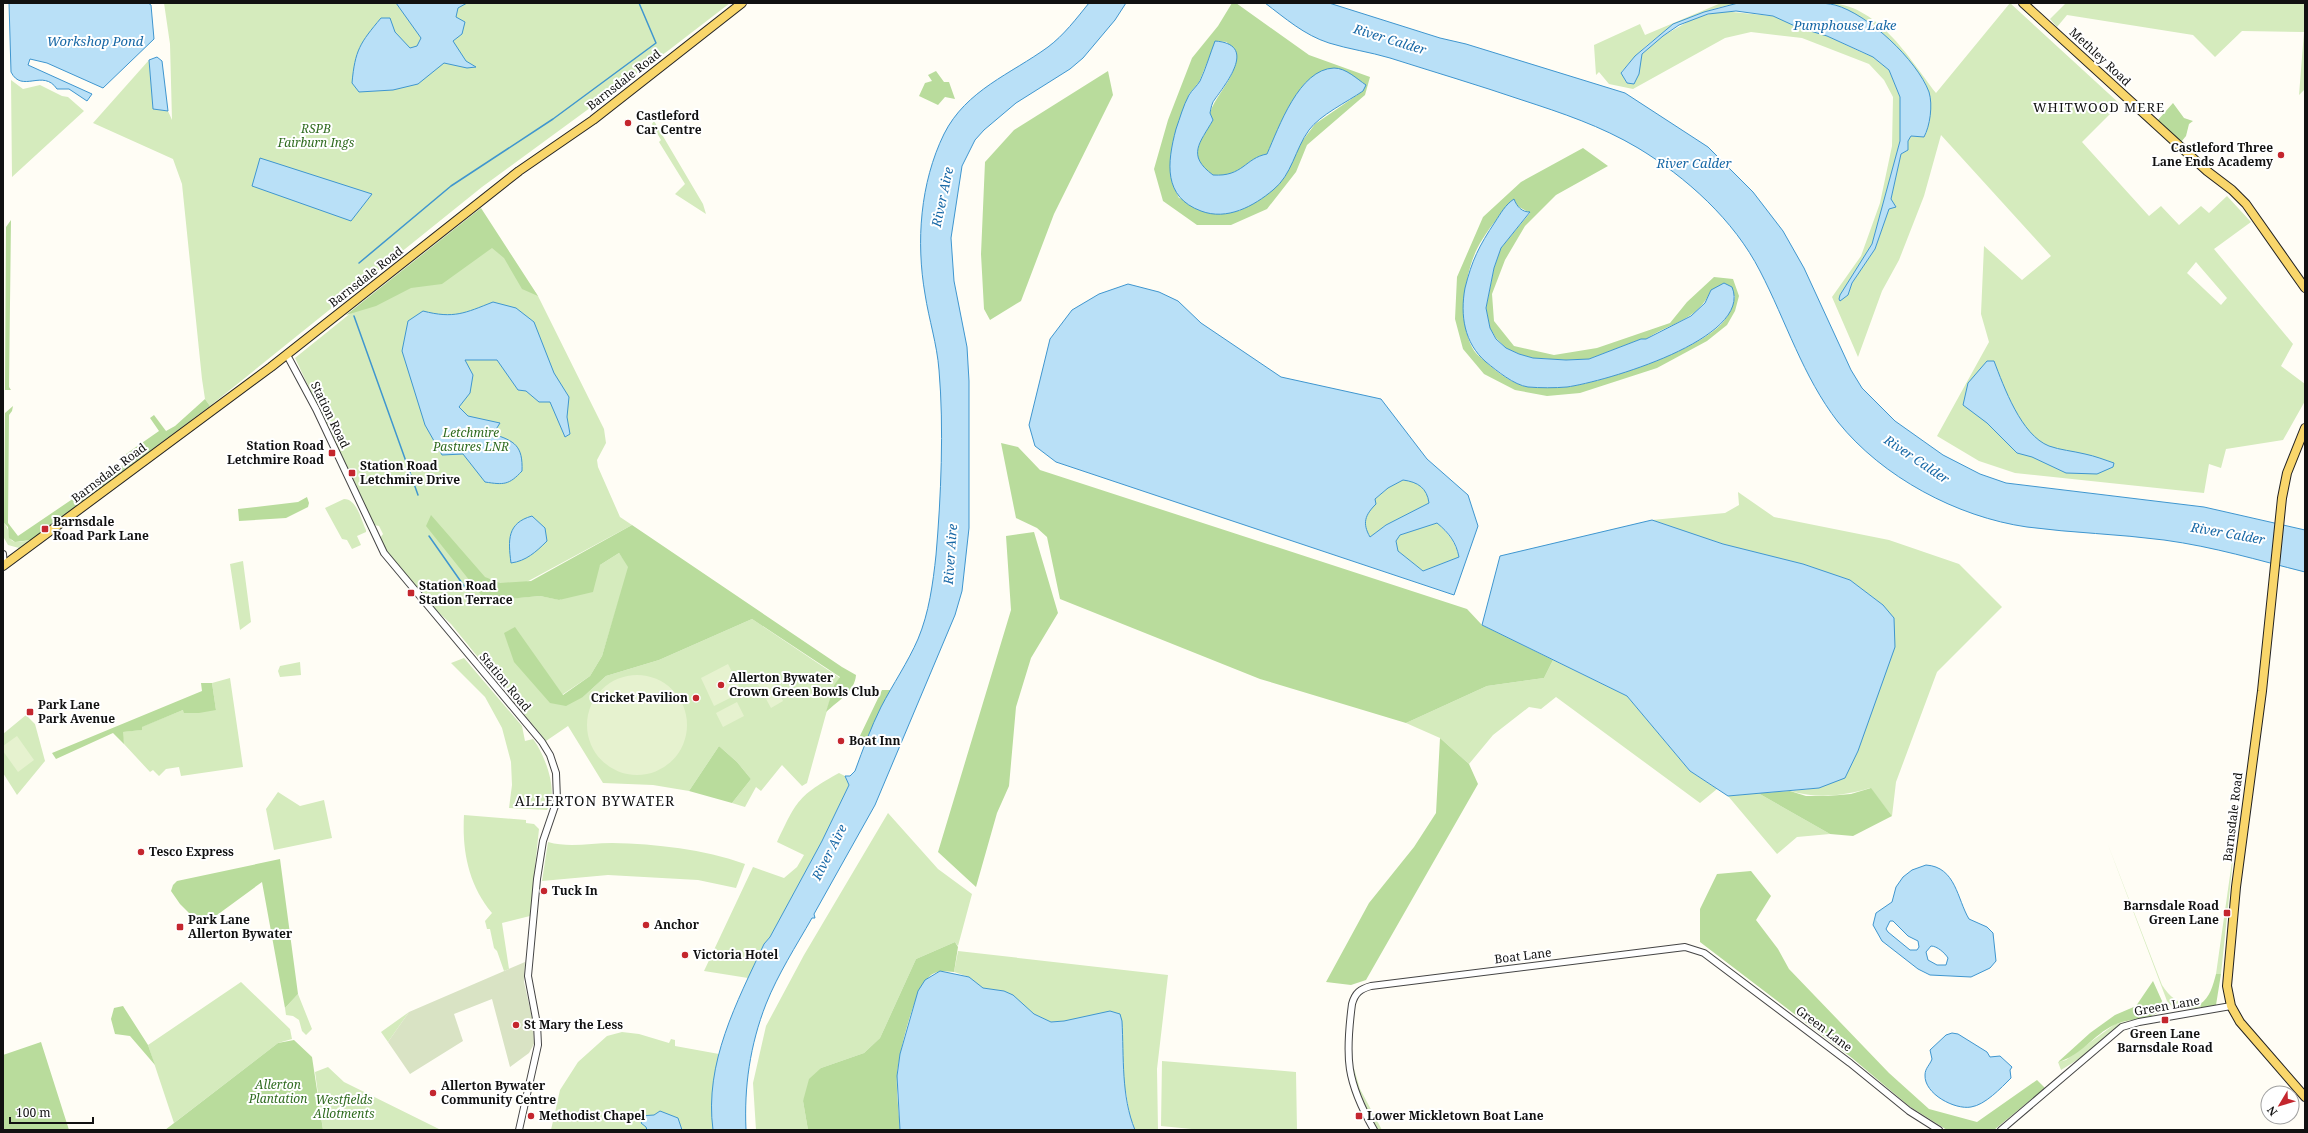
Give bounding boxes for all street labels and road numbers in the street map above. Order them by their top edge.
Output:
street label: Methley Road [2066,24,2135,90]
street label: Barnsdale Road [583,45,665,114]
street label: Barnsdale Road [325,242,407,311]
street label: Station Road [307,379,354,452]
street label: Barnsdale Road [68,438,150,506]
street label: Station Road [476,649,536,715]
street label: Barnsdale Road [2219,771,2246,862]
street label: Boat Lane [1493,944,1552,967]
street label: Green Lane [2133,991,2201,1020]
street label: Green Lane [1793,1002,1856,1055]

